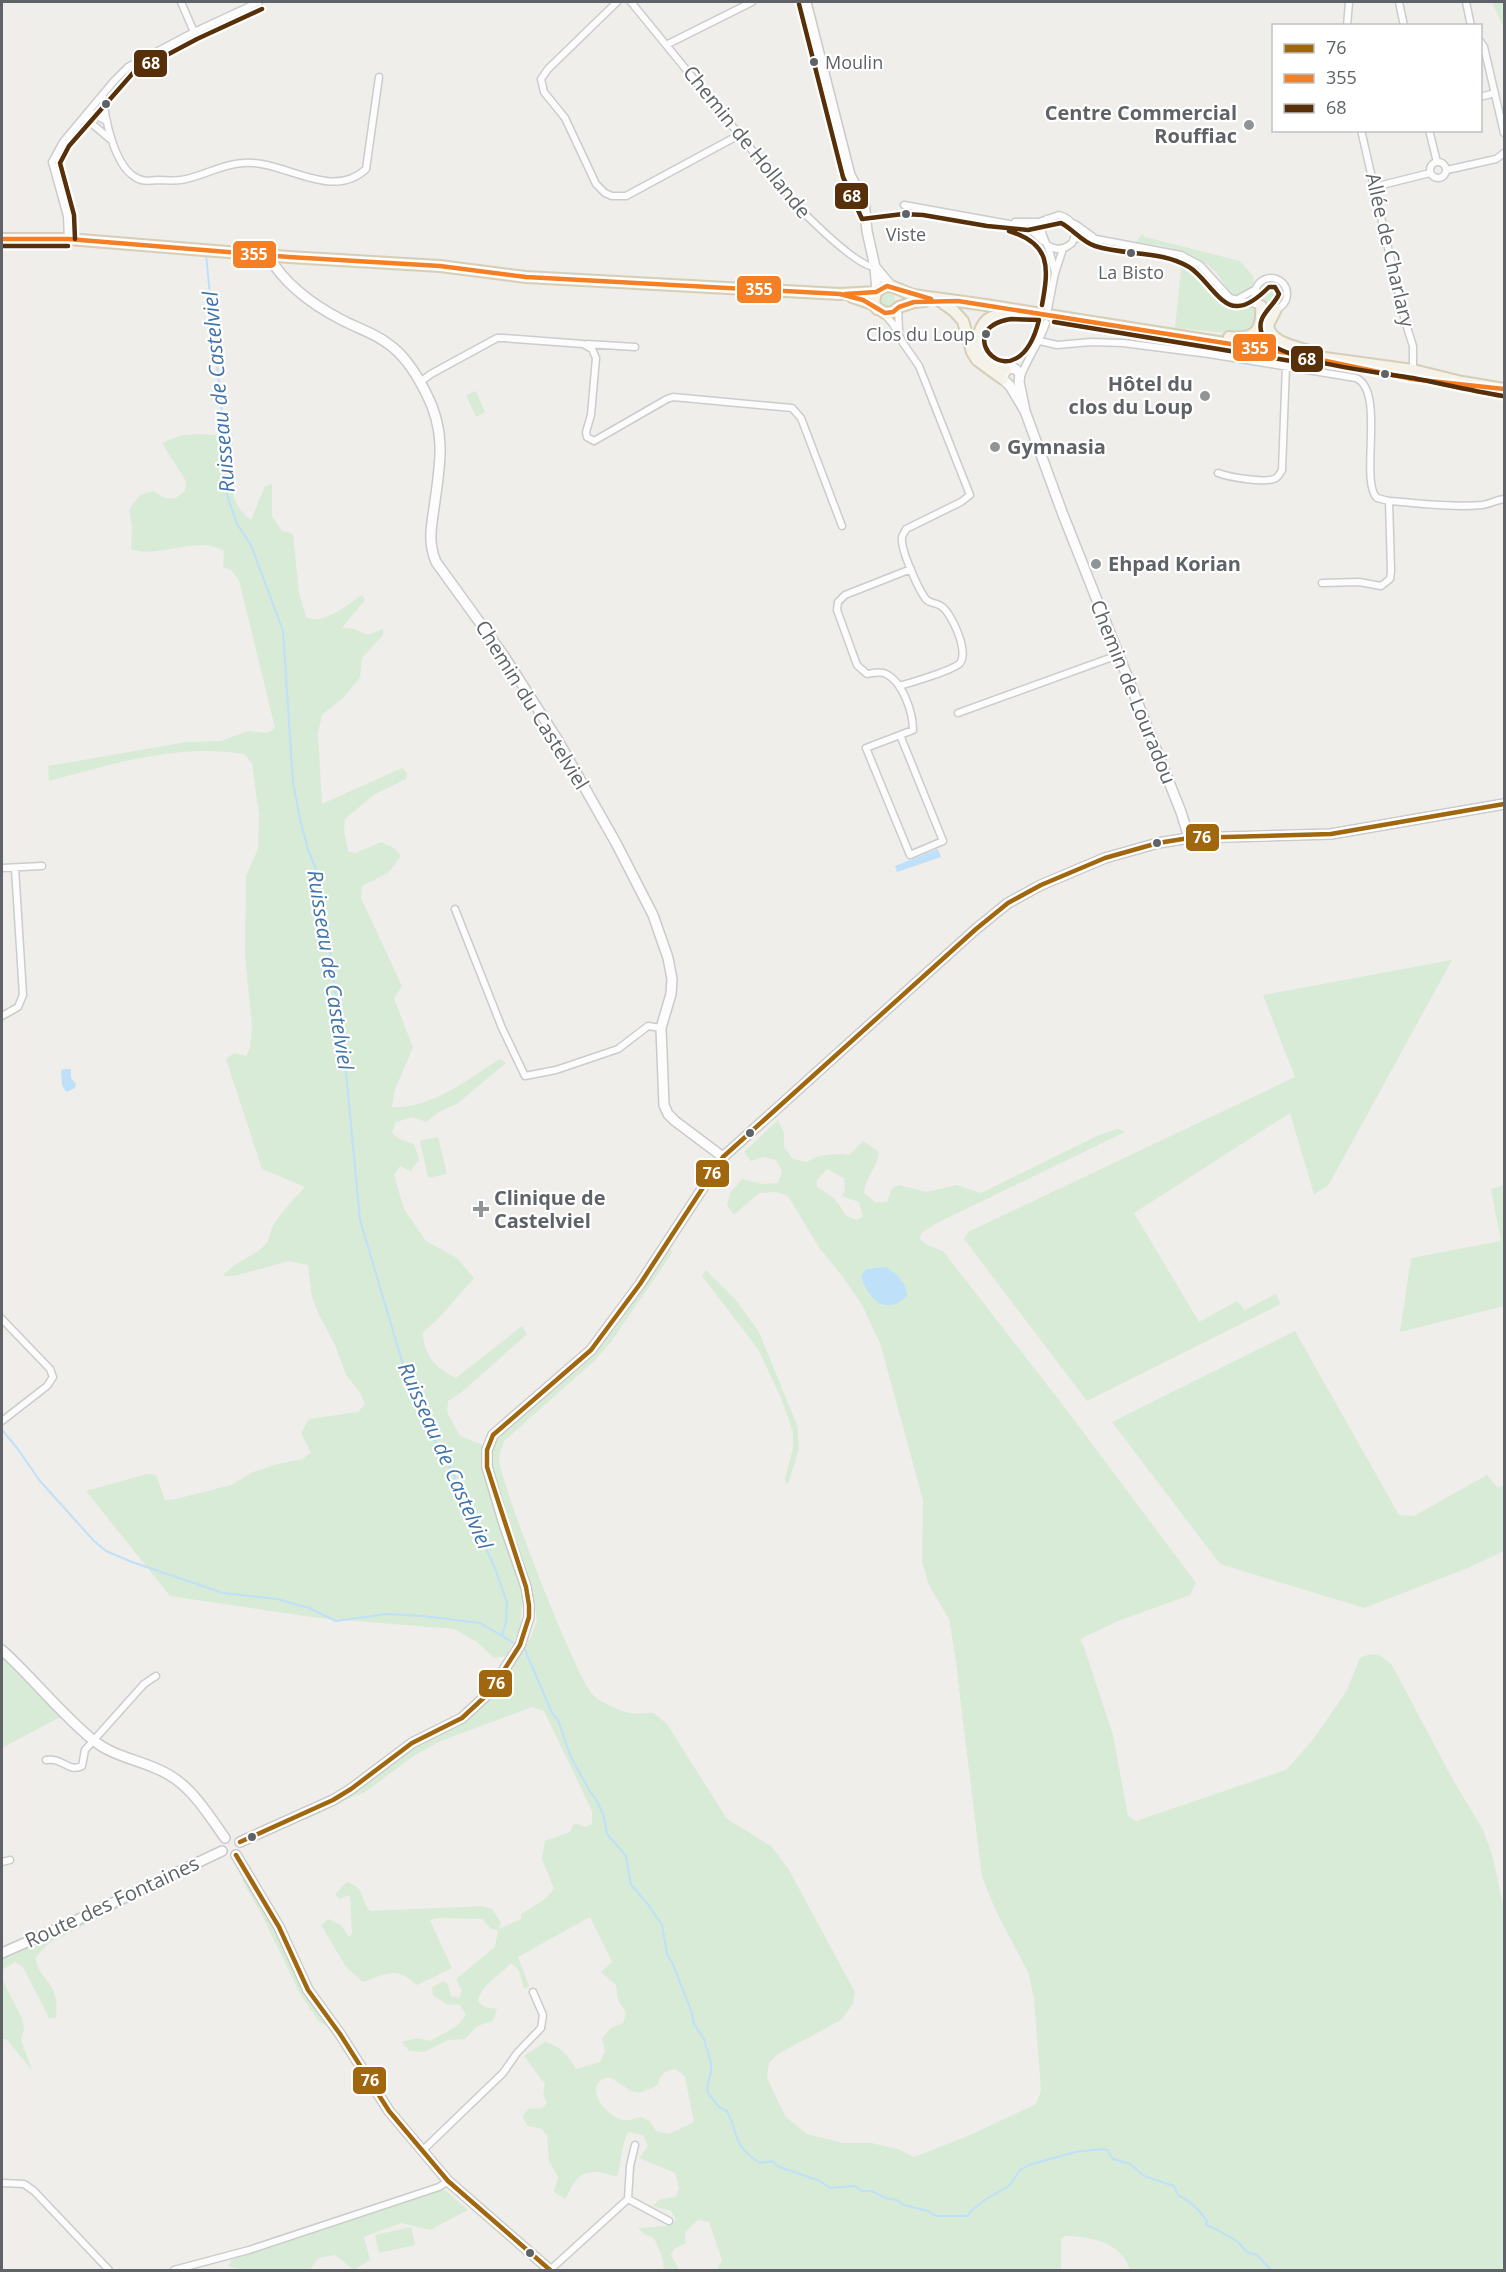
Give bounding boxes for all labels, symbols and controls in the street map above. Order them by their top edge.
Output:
legend [1272,24,1482,132]
text: 76 [1326,35,1347,59]
line badge: 68 [133,49,168,78]
place label: Moulin [825,50,883,74]
text: 68 [142,52,160,74]
marker: Moulin [808,56,820,68]
street label: Chemin de Hollande [677,60,818,224]
text: 355 [1326,65,1357,89]
text: 68 [1326,95,1347,119]
unlabelled marker [100,98,112,110]
place label: Centre Commercial Rouffiac [1045,99,1237,149]
marker: Centre Commercial Rouffiac [1242,118,1256,132]
street label: Allée de Charlary [1360,170,1422,331]
line badge: 68 [834,182,869,210]
text: 68 [843,185,861,207]
marker: Viste [900,208,912,220]
place label: Viste [886,222,926,246]
line badge: 355 [232,240,277,269]
text: 355 [240,243,268,265]
marker: La Bisto [1125,247,1137,259]
place label: La Bisto [1098,260,1164,284]
line badge: 355 [736,275,782,304]
text: 355 [745,278,773,300]
water label: Ruisseau de Castelviel [195,289,241,494]
place label: Clos du Loup [866,322,975,346]
marker: Clos du Loup [980,328,992,340]
line badge: 355 [1232,333,1277,362]
text: 355 [1241,337,1269,359]
line badge: 68 [1290,345,1324,373]
text: 68 [1298,348,1316,370]
unlabelled marker [1379,368,1391,380]
place label: Hôtel du clos du Loup [1069,370,1193,420]
marker: Hôtel du clos du Loup [1198,389,1212,403]
place label: Gymnasia [1007,433,1106,460]
marker: Gymnasia [988,440,1002,454]
place label: Ehpad Korian [1108,550,1241,577]
marker: Ehpad Korian [1089,557,1103,571]
street label: Chemin de Louradou [1084,596,1183,788]
street label: Chemin du Castelviel [469,615,595,794]
line badge: 76 [1185,823,1220,852]
text: 76 [1193,826,1211,848]
unlabelled marker [1151,837,1163,849]
water label: Ruisseau de Castelviel [301,868,361,1073]
unlabelled marker [744,1127,756,1139]
line badge: 76 [695,1159,730,1188]
text: 76 [703,1162,721,1184]
place label: Clinique de Castelviel [494,1184,605,1234]
marker: Clinique de Castelviel [472,1200,490,1218]
water label: Ruisseau de Castelviel [392,1358,500,1554]
line badge: 76 [478,1669,513,1698]
text: 76 [487,1672,505,1694]
unlabelled marker [246,1831,258,1843]
street label: Route des Fontaines [20,1849,203,1954]
line badge: 76 [352,2066,387,2095]
text: 76 [361,2069,379,2091]
unlabelled marker [524,2247,536,2259]

